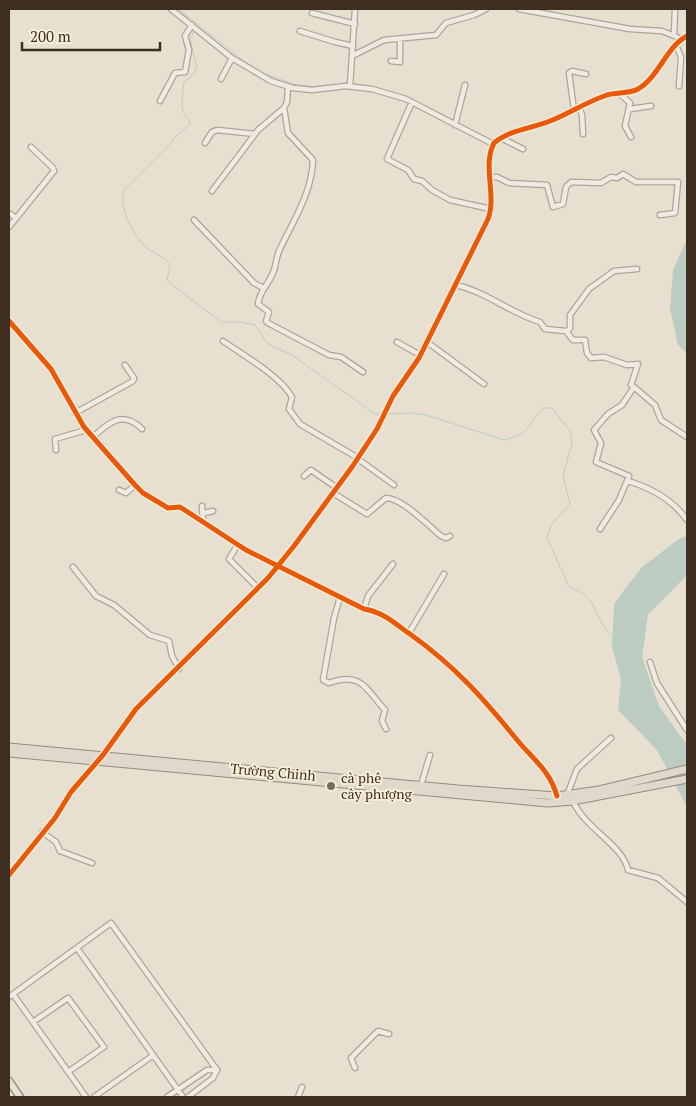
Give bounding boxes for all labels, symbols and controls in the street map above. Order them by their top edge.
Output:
scale bar [22,20,160,52]
text: 200 m [30,26,71,46]
street label: Trường Chinh [230,758,317,785]
place label: cà phê cây phượng [341,768,413,803]
marker: cà phê cây phượng [325,780,337,792]

